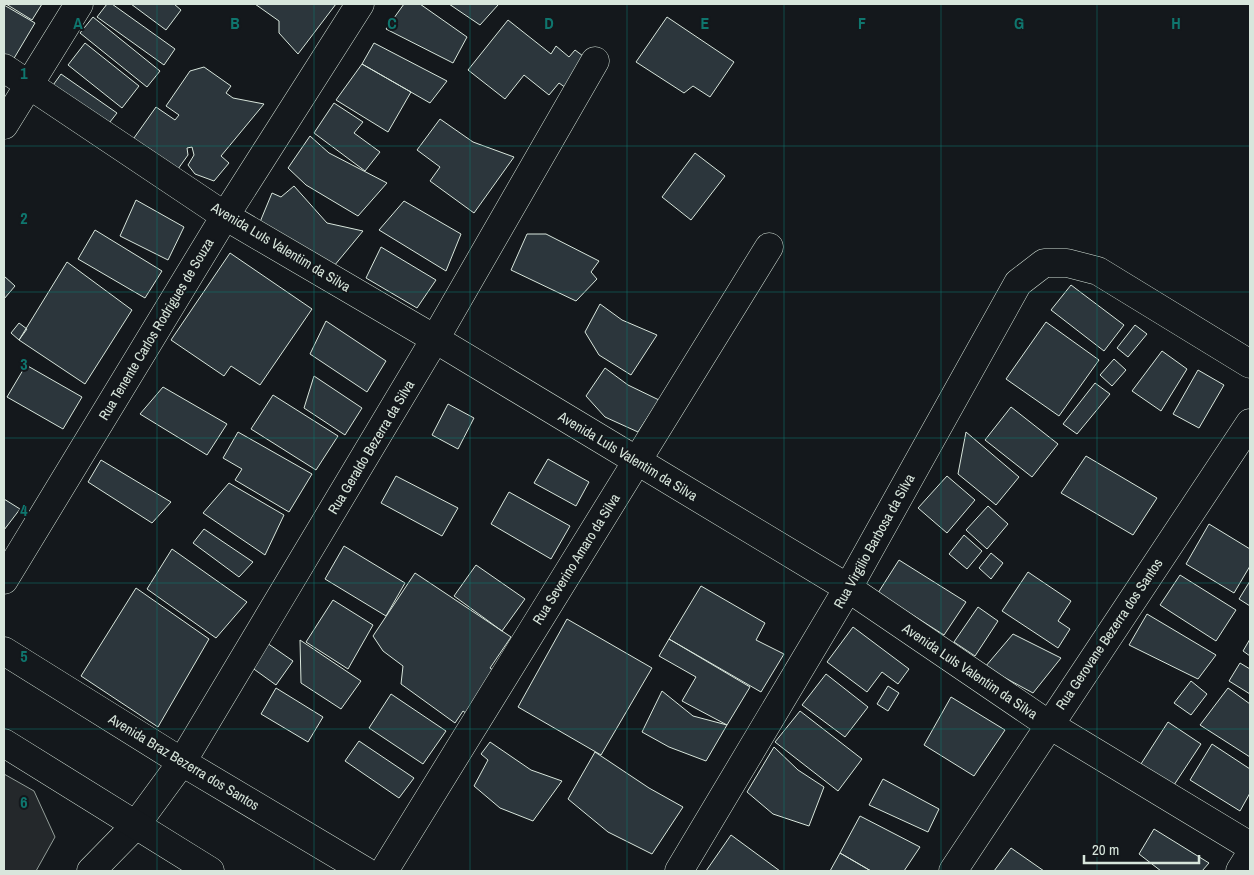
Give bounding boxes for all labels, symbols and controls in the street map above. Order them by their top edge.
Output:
text: A [73,12,83,34]
text: B [230,12,240,34]
text: C [387,12,397,34]
text: D [544,12,554,34]
text: E [701,12,710,34]
text: F [858,12,866,34]
text: G [1014,12,1024,34]
text: H [1171,12,1181,34]
text: 1 [20,62,28,84]
street label: Avenida LuIs Valentim da Silva [207,198,354,296]
text: 2 [20,207,28,229]
street label: Rua Tenente Carlos Rodrigues de Souza [94,234,218,423]
text: 3 [20,353,28,375]
street label: Rua Geraldo Bezerra da Silva [324,376,418,517]
street label: Avenida LuIs Valentim da Silva [554,407,701,505]
street label: Rua Virgilio Barbosa da Silva [830,470,919,611]
street label: Rua Severino Amaro da Silva [528,490,624,628]
text: 4 [20,499,28,521]
street label: Rua Gerovane Bezerra dos Santos [1052,555,1167,713]
street label: Avenida LuIs Valentim da Silva [898,618,1042,723]
text: 5 [20,645,28,667]
street label: Avenida Braz Bezerra dos Santos [104,709,263,814]
text: 6 [20,791,28,813]
scale bar [1084,832,1199,864]
text: 20 m [1092,839,1119,860]

